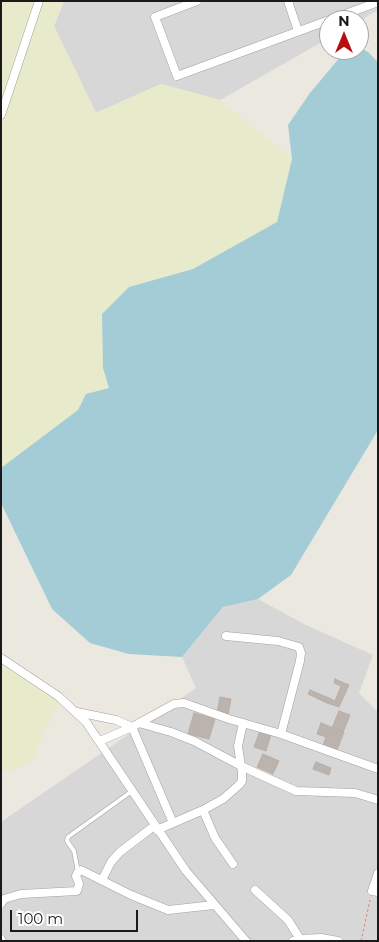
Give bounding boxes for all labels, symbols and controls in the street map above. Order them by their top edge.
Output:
north arrow [319,10,369,60]
text: N [338,12,350,30]
scale bar [12,900,140,932]
text: 100 m [18,909,63,928]

